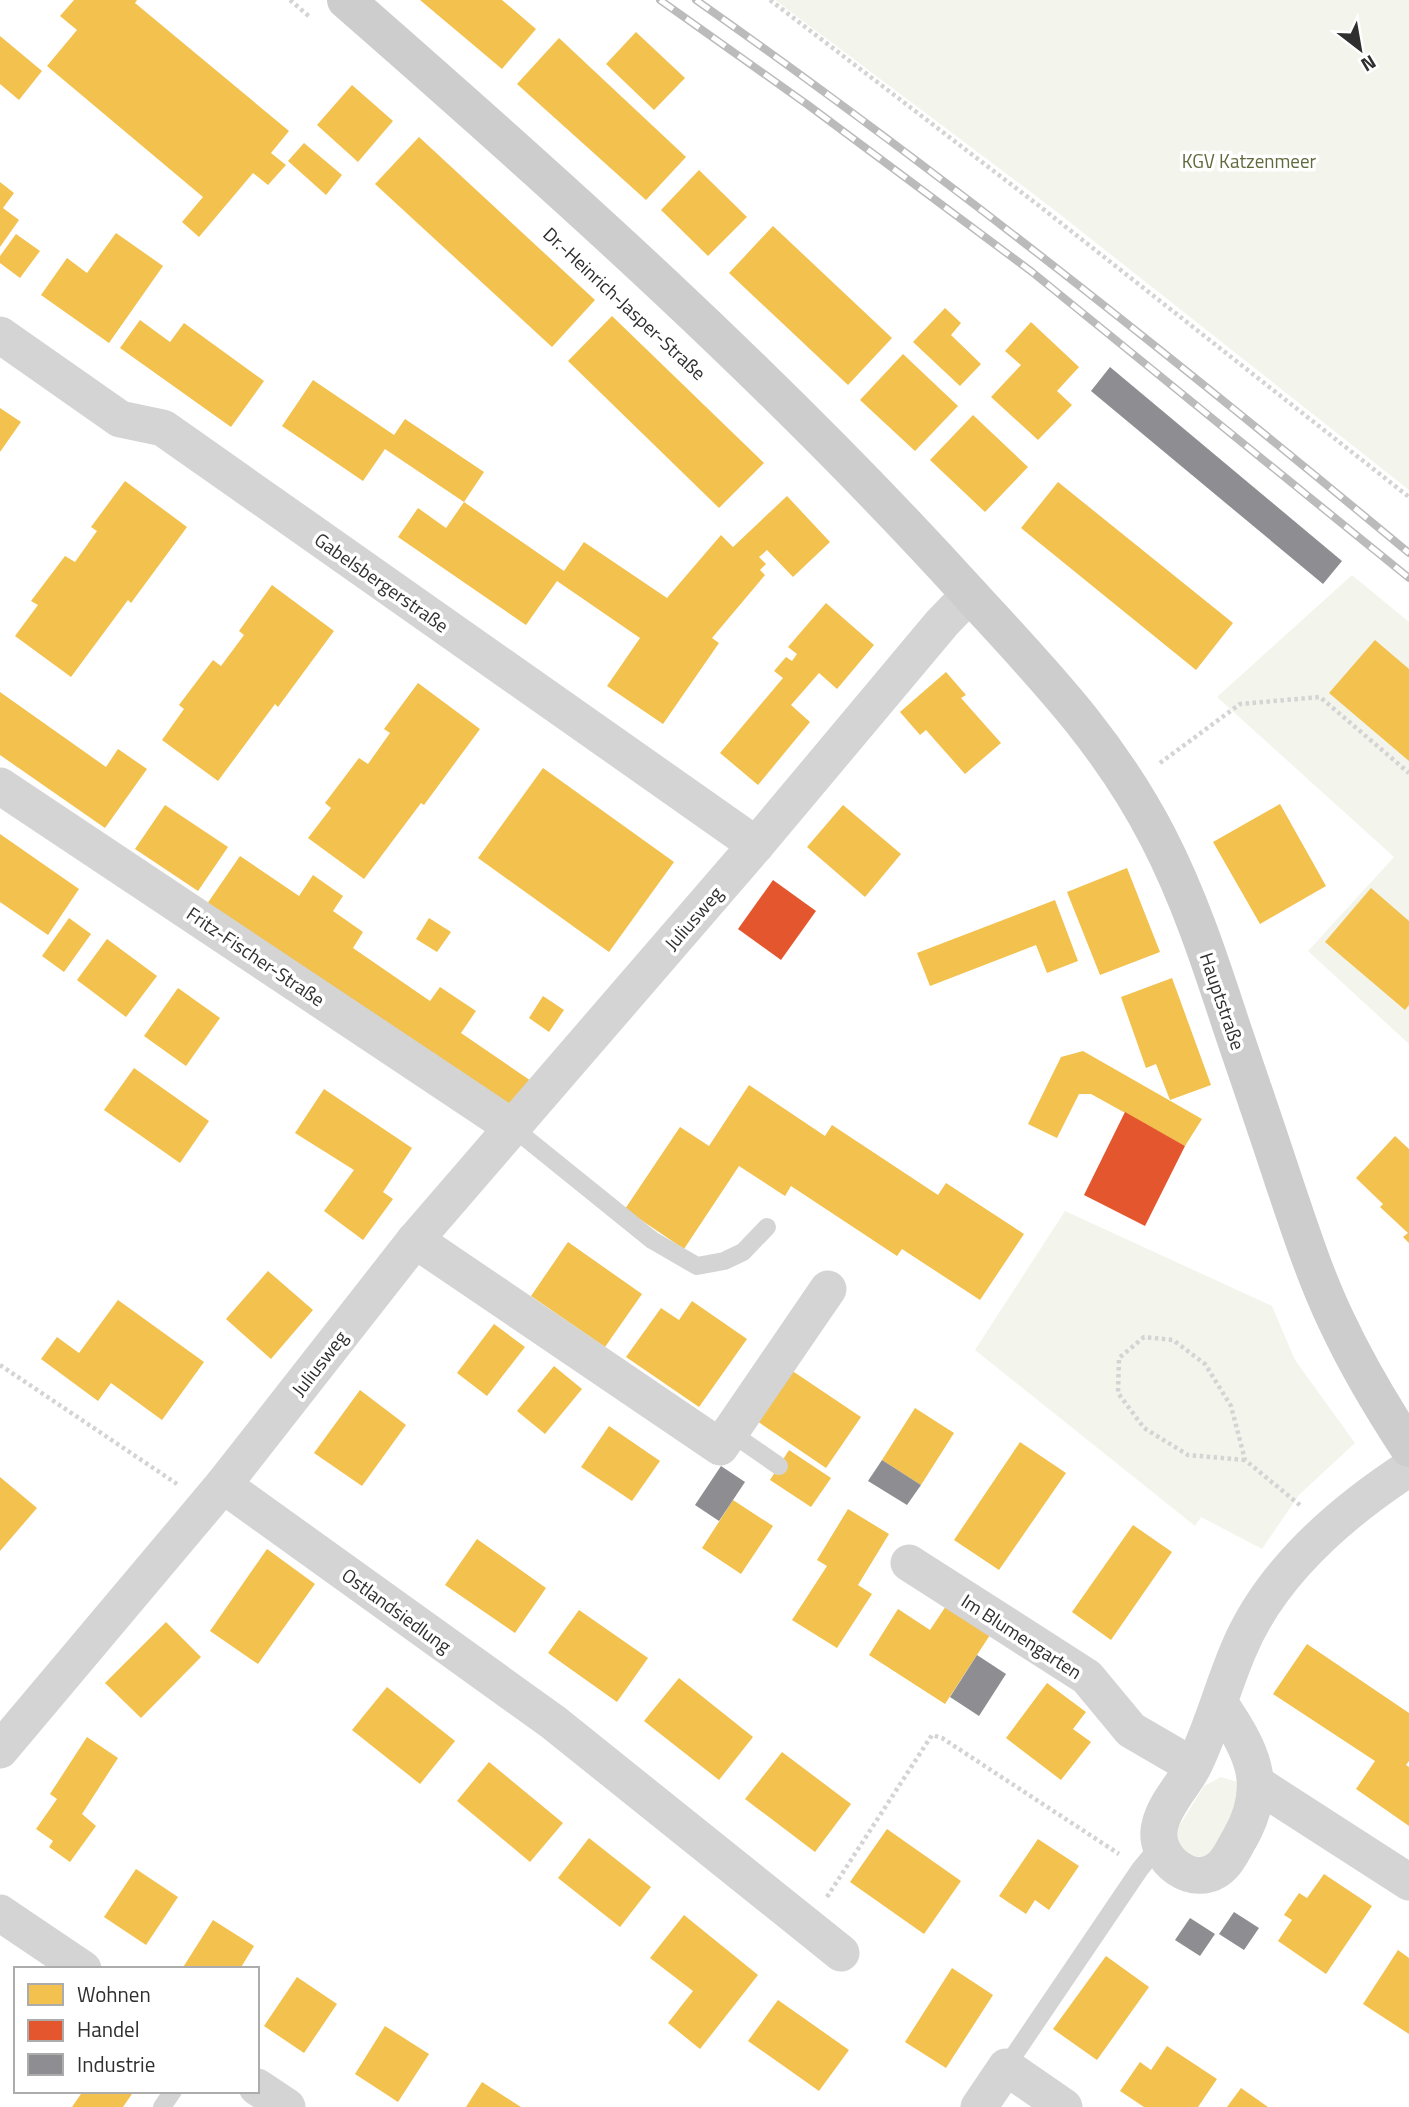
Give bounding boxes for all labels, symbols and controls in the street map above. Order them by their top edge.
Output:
north arrow [1325,14,1395,84]
text: N [1356,48,1382,80]
park label: KGV Katzenmeer [1182,146,1317,175]
street label: Dr.-Heinrich-Jasper-Straße [537,220,713,386]
street label: Gabelsbergerstraße [309,525,455,639]
street label: Juliusweg [657,879,729,956]
street label: Fritz-Fischer-Straße [181,899,331,1013]
street label: Hauptstraße [1193,948,1253,1054]
street label: Juliusweg [284,1324,354,1402]
street label: Ostlandsiedlung [336,1560,458,1660]
street label: Im Blumengarten [956,1586,1088,1686]
legend [14,1967,259,2093]
text: Wohnen [77,1978,151,2010]
text: Handel [77,2013,140,2045]
text: Industrie [77,2048,155,2080]

